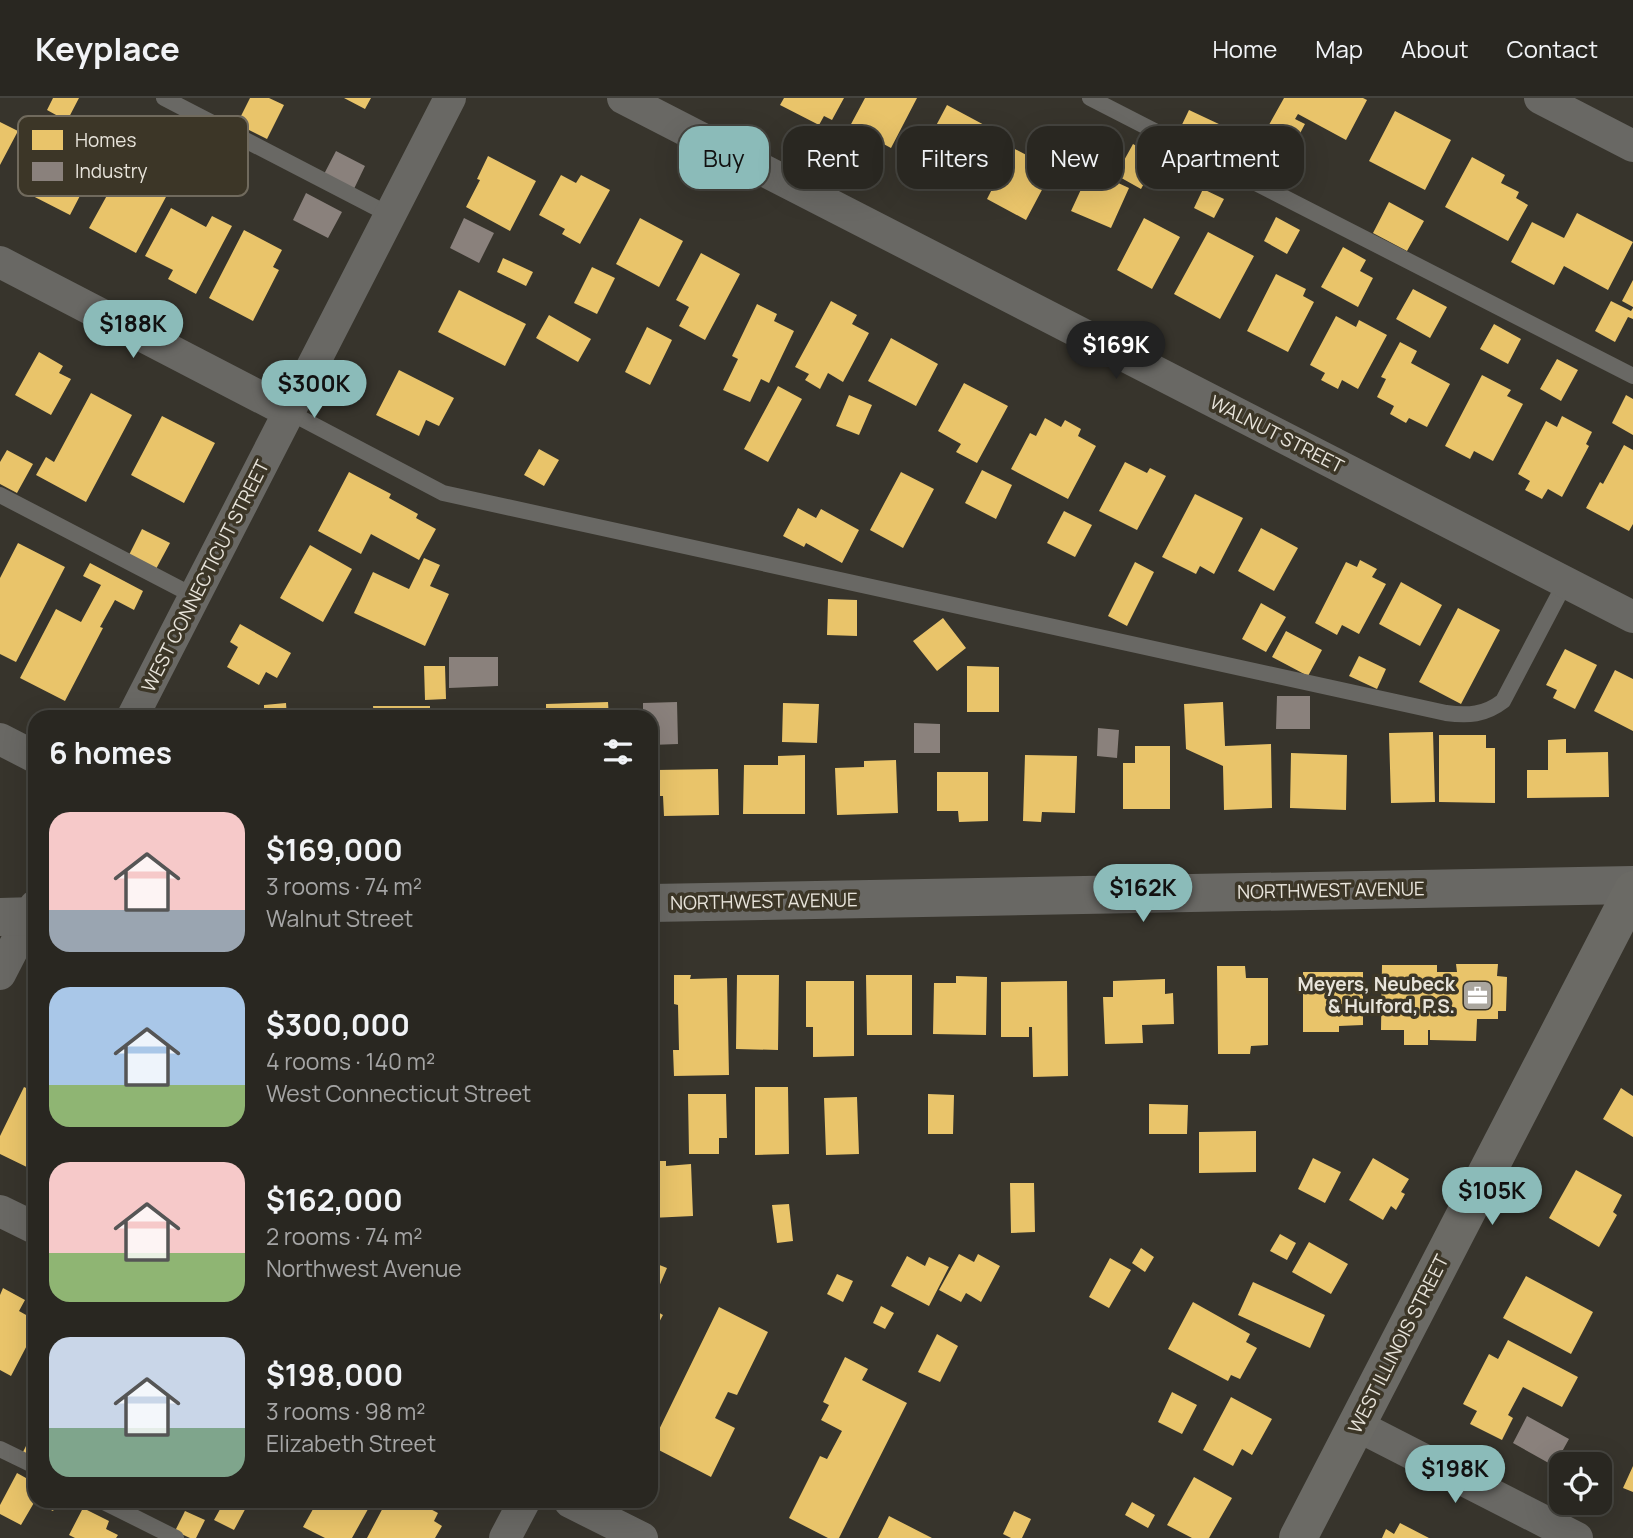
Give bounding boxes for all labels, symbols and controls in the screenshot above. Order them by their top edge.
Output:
text: Keyplace [35,26,180,71]
text: Home [1212,32,1277,65]
text: Map [1315,32,1363,65]
text: About [1401,32,1469,65]
text: Contact [1507,32,1598,65]
legend [18,116,248,196]
chip: Buy [679,126,769,189]
chip: Rent [783,126,883,189]
chip: Filters [897,126,1013,189]
chip: New [1027,126,1123,189]
chip: Apartment [1137,126,1304,189]
text: Homes [75,127,136,153]
text: Industry [75,158,148,184]
pin: $188K [84,300,182,360]
text: $188K [99,307,167,339]
pin: $169K [1067,322,1165,381]
text: $169K [1082,328,1150,360]
pin: $300K [265,360,363,420]
text: $300K [278,367,350,399]
street label: WALNUT STREET [1206,389,1349,479]
street label: WEST CONNECTICUT STREET [135,455,275,696]
text: 6 homes [49,732,172,773]
icon: filters [599,733,637,771]
text: $169,000 [266,829,403,870]
icon: home [105,840,189,924]
pin: $162K [1094,864,1192,924]
text: 3 rooms · 74 m² [266,870,422,902]
text: $162K [1109,871,1177,903]
street label: NORTHWEST AVENUE [1237,875,1425,905]
street label: NORTHWEST AVENUE [670,886,858,916]
text: Walnut Street [266,902,413,934]
place label: Meyers, Neubeck & Hulford, P.S. [1297,971,1456,1019]
office icon: Meyers, Neubeck & Hulford, P.S. [1461,978,1495,1012]
text: $300,000 [266,1004,410,1045]
icon: home [105,1015,189,1099]
text: 4 rooms · 140 m² [266,1045,435,1077]
text: West Connecticut Street [266,1077,531,1109]
pin: $105K [1443,1168,1541,1227]
text: $105K [1458,1174,1526,1206]
text: $162,000 [266,1179,403,1220]
icon: home [105,1190,189,1274]
text: 2 rooms · 74 m² [266,1220,422,1252]
street label: WEST ILLINOIS STREET [1342,1250,1455,1438]
text: Northwest Avenue [266,1252,462,1284]
text: $198,000 [266,1354,403,1395]
icon: home [105,1365,189,1449]
text: 3 rooms · 98 m² [266,1395,426,1427]
text: Elizabeth Street [266,1427,436,1459]
pin: $198K [1406,1446,1504,1505]
text: $198K [1421,1452,1489,1484]
map controls [1549,1452,1612,1515]
button: locate [1549,1452,1612,1515]

